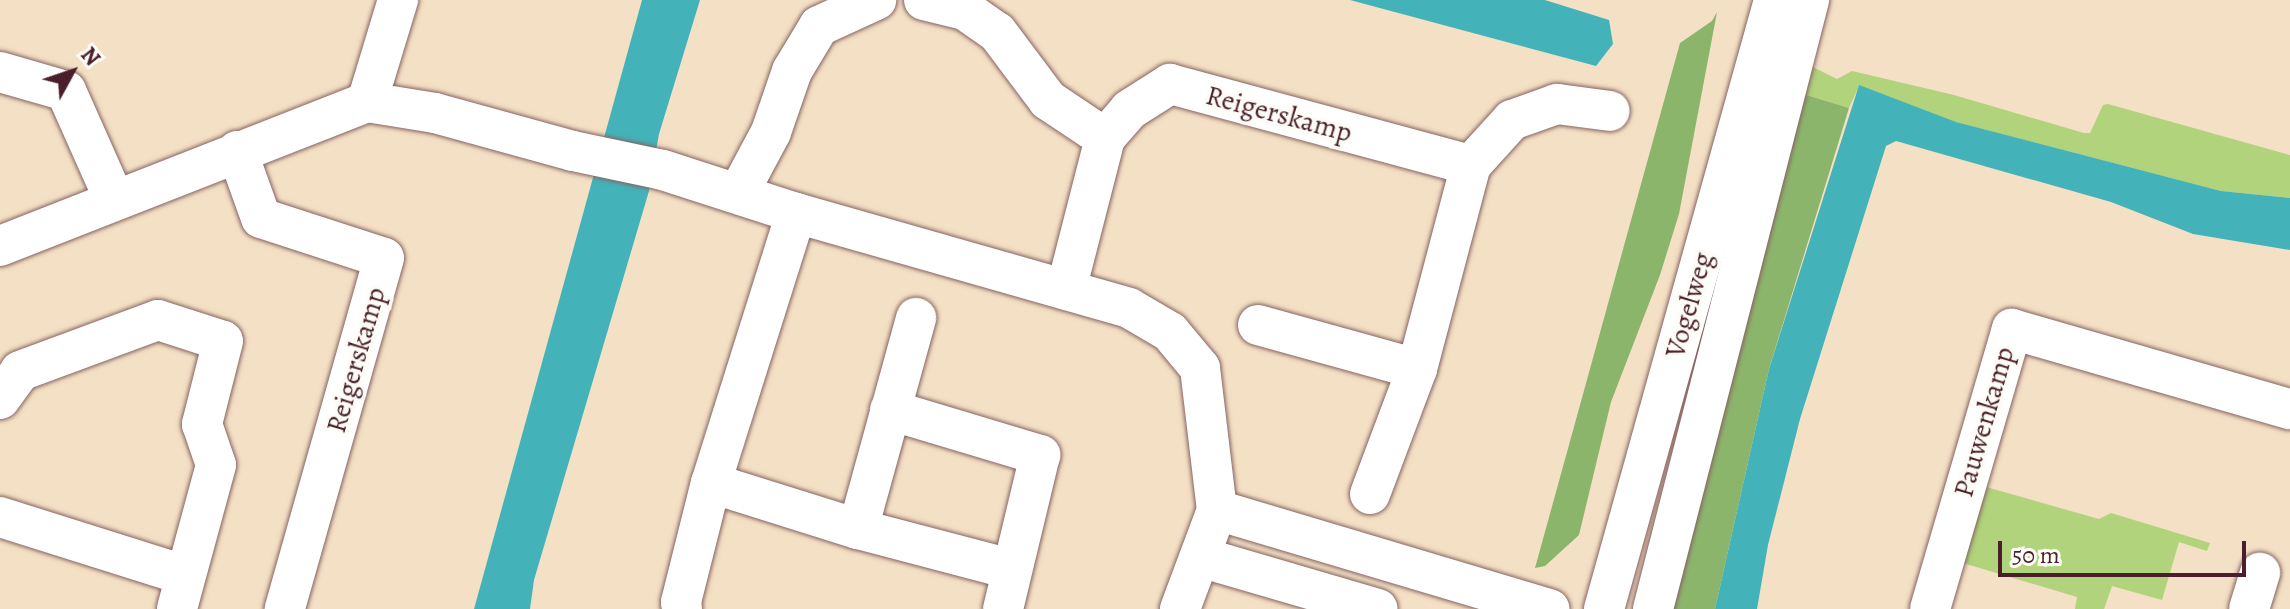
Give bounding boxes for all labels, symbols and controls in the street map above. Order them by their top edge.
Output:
north arrow [32,32,112,112]
text: N [74,41,107,72]
street label: Reigerskamp [1202,78,1356,150]
street label: Vogelweg [1658,249,1720,361]
street label: Reigerskamp [319,283,393,437]
street label: Pauwenkamp [1947,343,2021,501]
scale bar [2002,525,2250,575]
text: 50 m [2012,539,2060,571]

